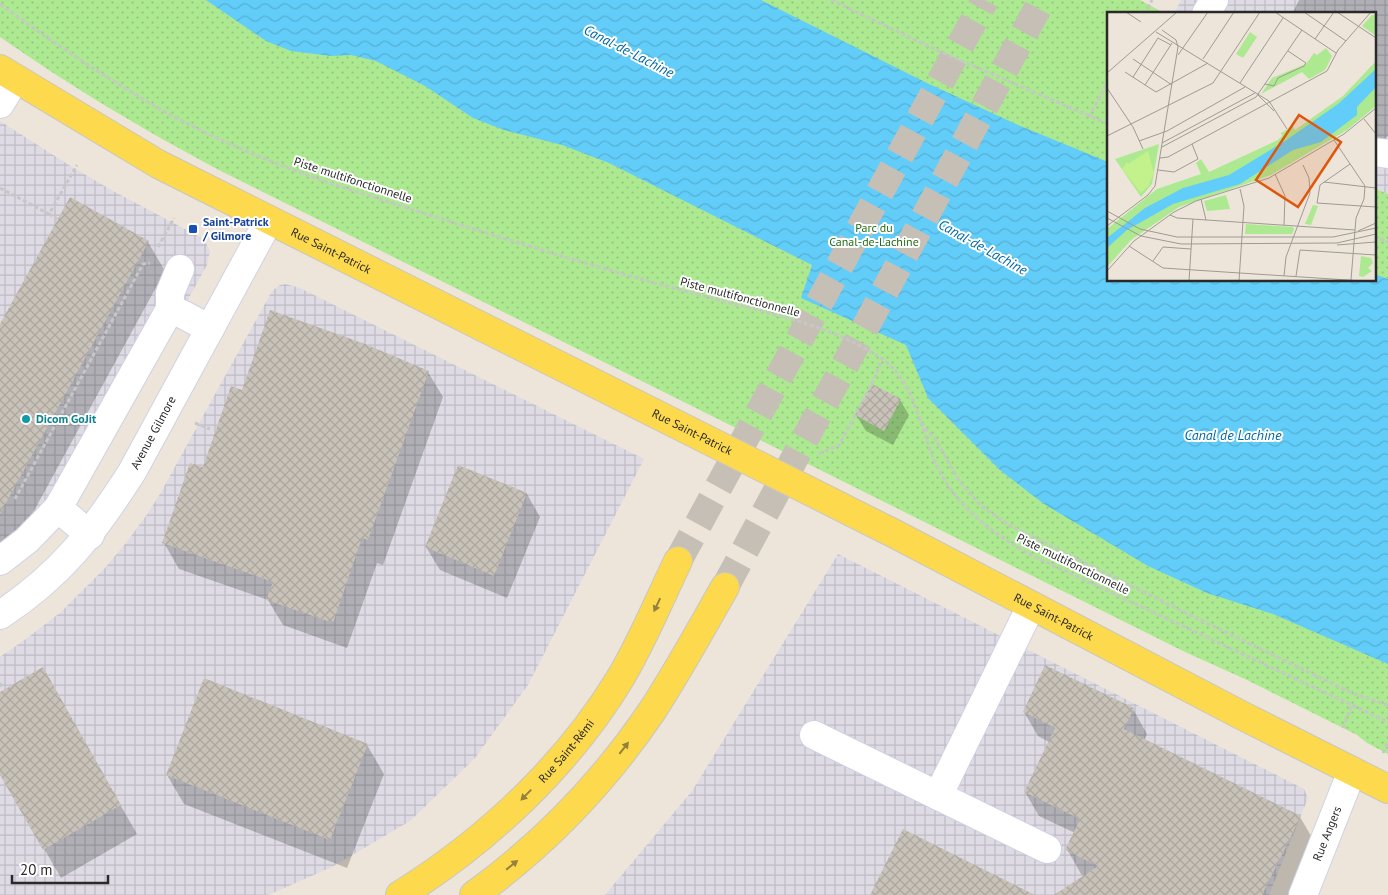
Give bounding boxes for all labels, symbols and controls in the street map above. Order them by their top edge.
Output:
inset map [1107,12,1376,281]
water label: Canal-de-Lachine [581,21,678,82]
street label: Piste multifonctionnelle [292,153,414,206]
place label: Saint-Patrick / Gilmore [202,214,269,243]
water label: Canal-de-Lachine [935,215,1031,279]
park label: Parc du Canal-de-Lachine [829,220,919,249]
marker: Saint-Patrick / Gilmore [187,223,199,235]
street label: Rue Saint-Patrick [289,224,374,277]
street label: Piste multifonctionnelle [679,273,802,320]
street label: Avenue Gilmore [127,393,179,472]
street label: Rue Saint-Patrick [650,405,735,458]
place label: Dicom GoJit [36,411,97,426]
marker: Dicom GoJit [20,413,32,425]
water label: Canal de Lachine [1185,426,1282,444]
street label: Piste multifonctionnelle [1014,530,1132,597]
street label: Rue Saint-Patrick [1011,590,1096,644]
one-way arrow [653,598,661,612]
street label: Rue Saint-Rémi [535,716,597,786]
one-way arrow [619,741,629,755]
one-way arrow [520,789,532,801]
street label: Rue Angers [1309,804,1344,863]
scale bar [12,852,109,884]
text: 20 m [20,860,53,879]
one-way arrow [505,860,518,871]

